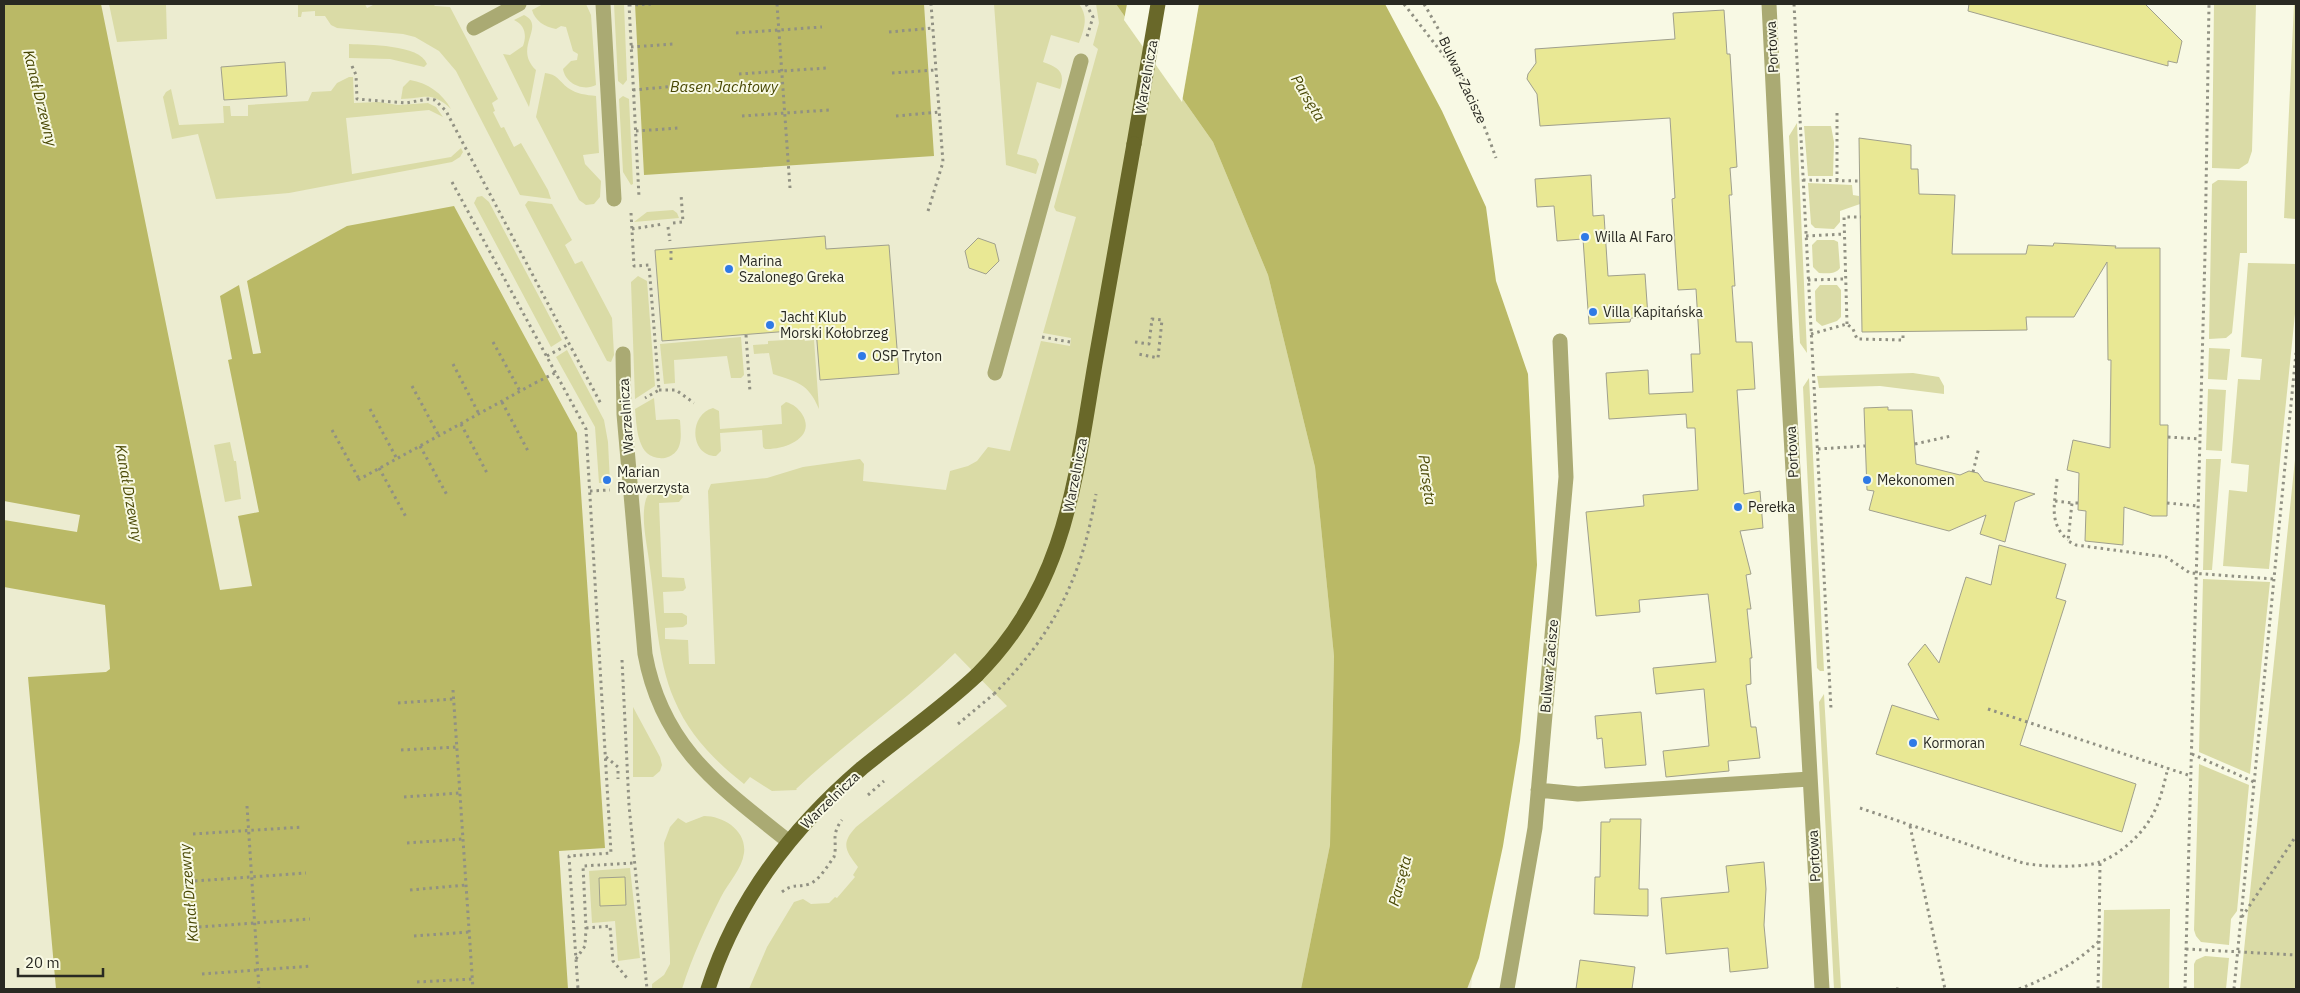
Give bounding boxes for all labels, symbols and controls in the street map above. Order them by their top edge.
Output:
street label: Portowa [1762,20,1782,73]
street label: Bulwar Zacisze [1435,33,1491,127]
street label: Warzelnicza [1131,38,1161,116]
water label: Kanał Drzewny [19,48,62,149]
water label: Parsęta [1287,71,1330,125]
water label: Basen Jachtowy [670,77,779,96]
place label: Willa Al Faro [1595,228,1673,246]
marker: Willa Al Faro [1579,231,1591,243]
place label: Marina Szalonego Greka [739,252,845,286]
marker: Marina Szalonego Greka [723,263,735,275]
place label: Villa Kapitańska [1603,303,1704,321]
marker: Villa Kapitańska [1587,306,1599,318]
place label: Jacht Klub Morski Kołobrzeg [780,308,889,342]
marker: Jacht Klub Morski Kołobrzeg [764,319,776,331]
place label: OSP Tryton [872,347,942,365]
marker: OSP Tryton [856,350,868,362]
street label: Warzelnicza [614,377,638,454]
street label: Portowa [1782,425,1802,478]
street label: Warzelnicza [1059,436,1091,514]
water label: Kanał Drzewny [112,443,148,544]
water label: Parsęta [1415,453,1440,507]
place label: Marian Rowerzysta [617,463,690,497]
place label: Mekonomen [1877,471,1955,489]
marker: Marian Rowerzysta [601,474,613,486]
marker: Mekonomen [1861,474,1873,486]
place label: Perełka [1748,498,1796,516]
marker: Perełka [1732,501,1744,513]
street label: Bulwar Zacisze [1536,618,1562,714]
place label: Kormoran [1923,734,1985,752]
marker: Kormoran [1907,737,1919,749]
street label: Warzelnicza [797,767,864,833]
street label: Portowa [1804,829,1824,882]
water label: Kanał Drzewny [175,842,202,943]
water label: Parsęta [1384,854,1415,908]
scale bar [18,946,102,978]
text: 20 m [25,953,60,972]

